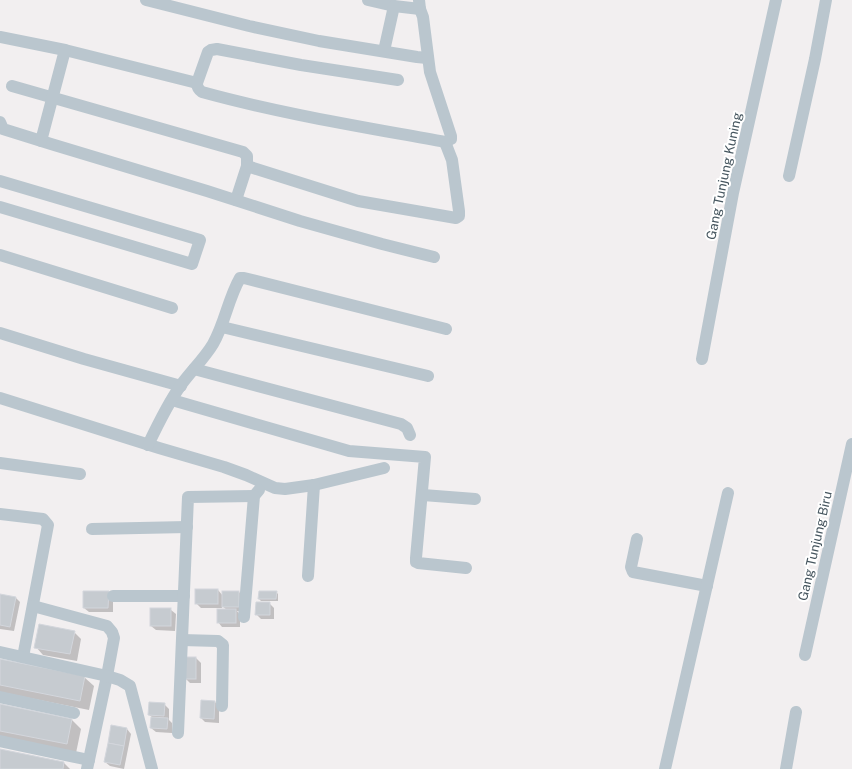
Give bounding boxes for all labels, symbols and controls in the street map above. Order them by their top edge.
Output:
street label: Gang Tunjung Kuning [703,111,745,241]
street label: Gang Tunjung Biru [795,490,835,602]

